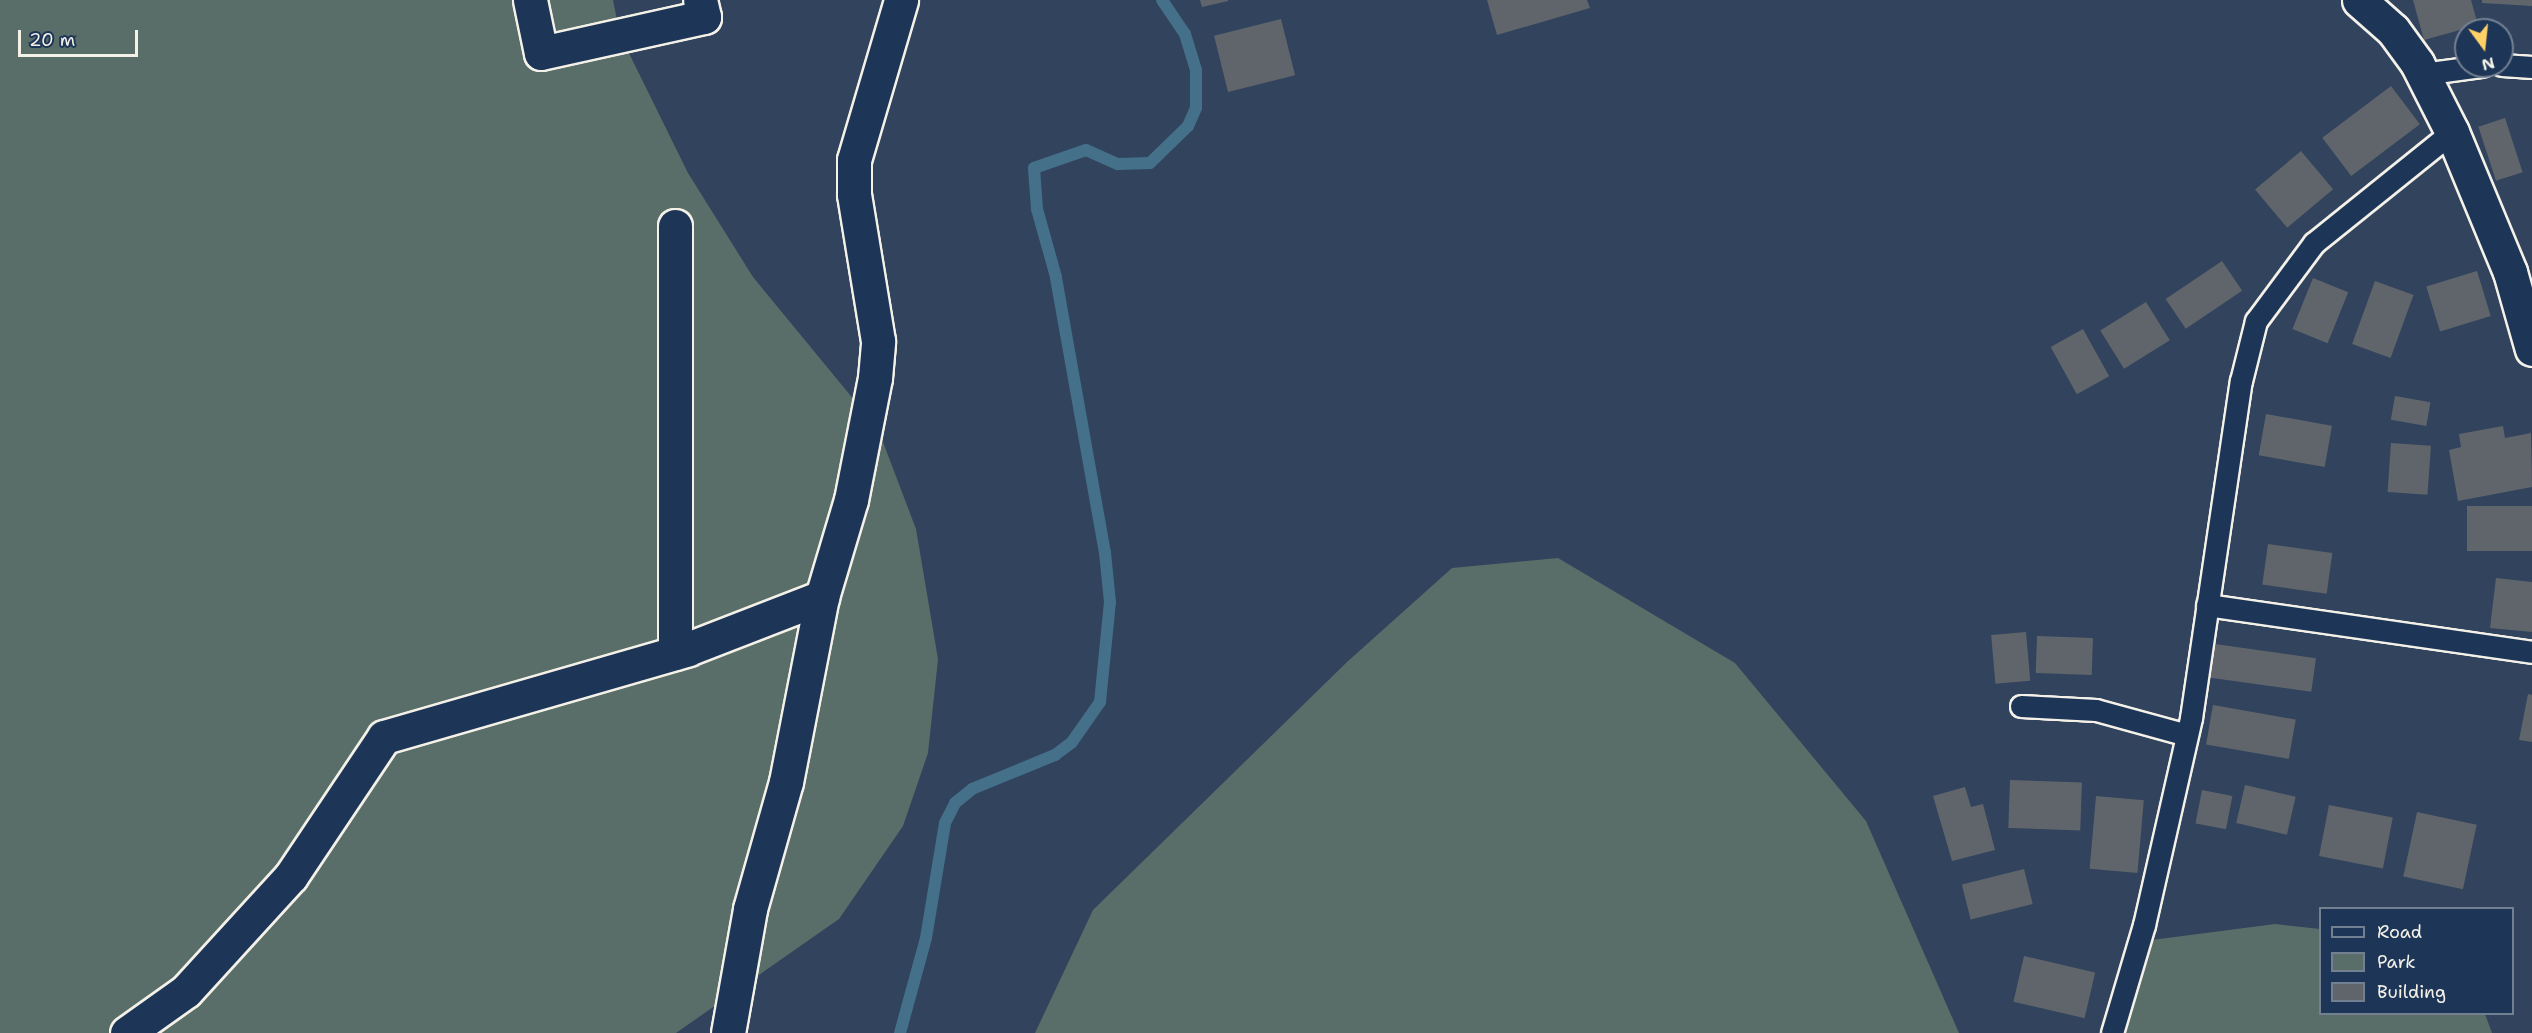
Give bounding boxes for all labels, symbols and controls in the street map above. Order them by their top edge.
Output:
scale bar [21,18,141,56]
north arrow [2454,18,2514,78]
text: 20 m [29,28,75,52]
text: N [2479,52,2497,76]
legend [2319,907,2514,1015]
text: Road [2377,920,2422,944]
text: Park [2377,950,2416,974]
text: Building [2377,980,2446,1004]

